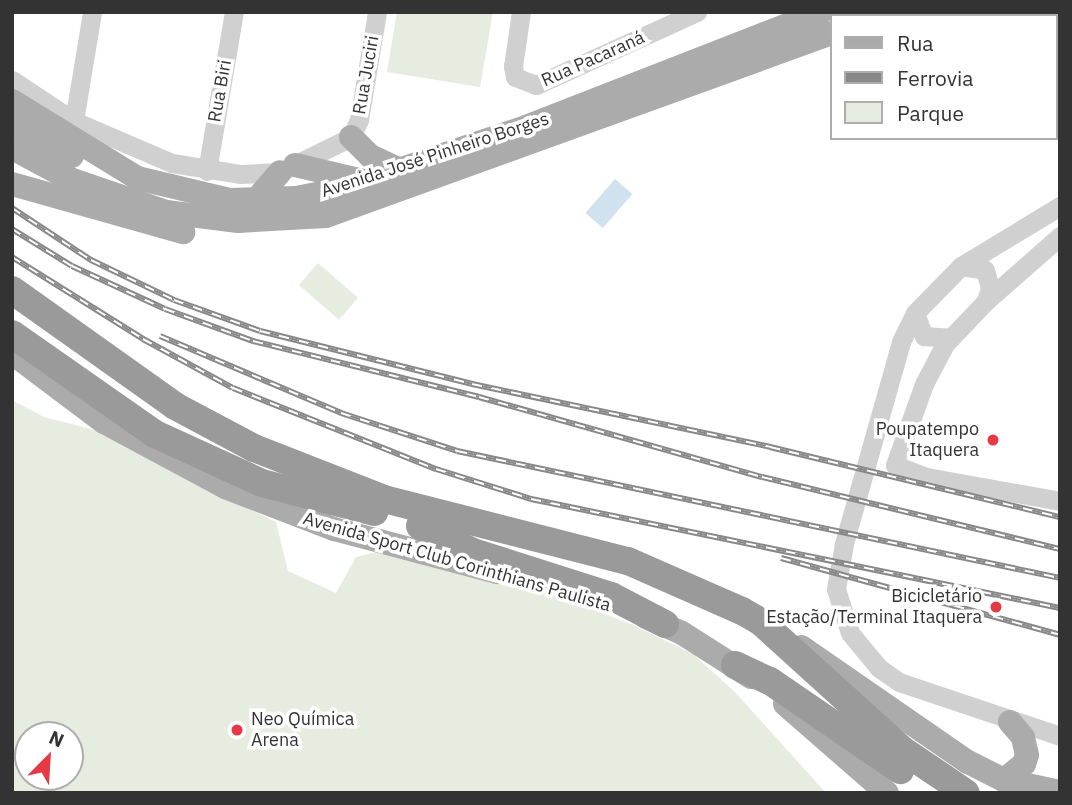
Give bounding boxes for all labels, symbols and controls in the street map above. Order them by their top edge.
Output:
legend [830,14,1058,140]
street label: Rua Pacaraná [538,27,648,91]
text: Rua [897,29,934,57]
street label: Rua Juciri [348,34,384,116]
street label: Rua Biri [204,58,236,124]
text: Ferrovia [897,64,973,92]
text: Parque [897,99,964,127]
street label: Avenida José Pinheiro Borges [318,108,552,202]
place label: Poupatempo Itaquera [876,419,979,462]
marker: Poupatempo Itaquera [985,432,1001,448]
street label: Avenida Sport Club Corinthians Paulista [301,508,613,616]
place label: Bicicletário Estação/Terminal Itaquera [766,586,982,628]
marker: Bicicletário Estação/Terminal Itaquera [988,599,1004,615]
place label: Neo Química Arena [251,709,354,752]
north arrow [14,721,84,791]
marker: Neo Química Arena [229,722,245,738]
text: N [46,725,68,752]

